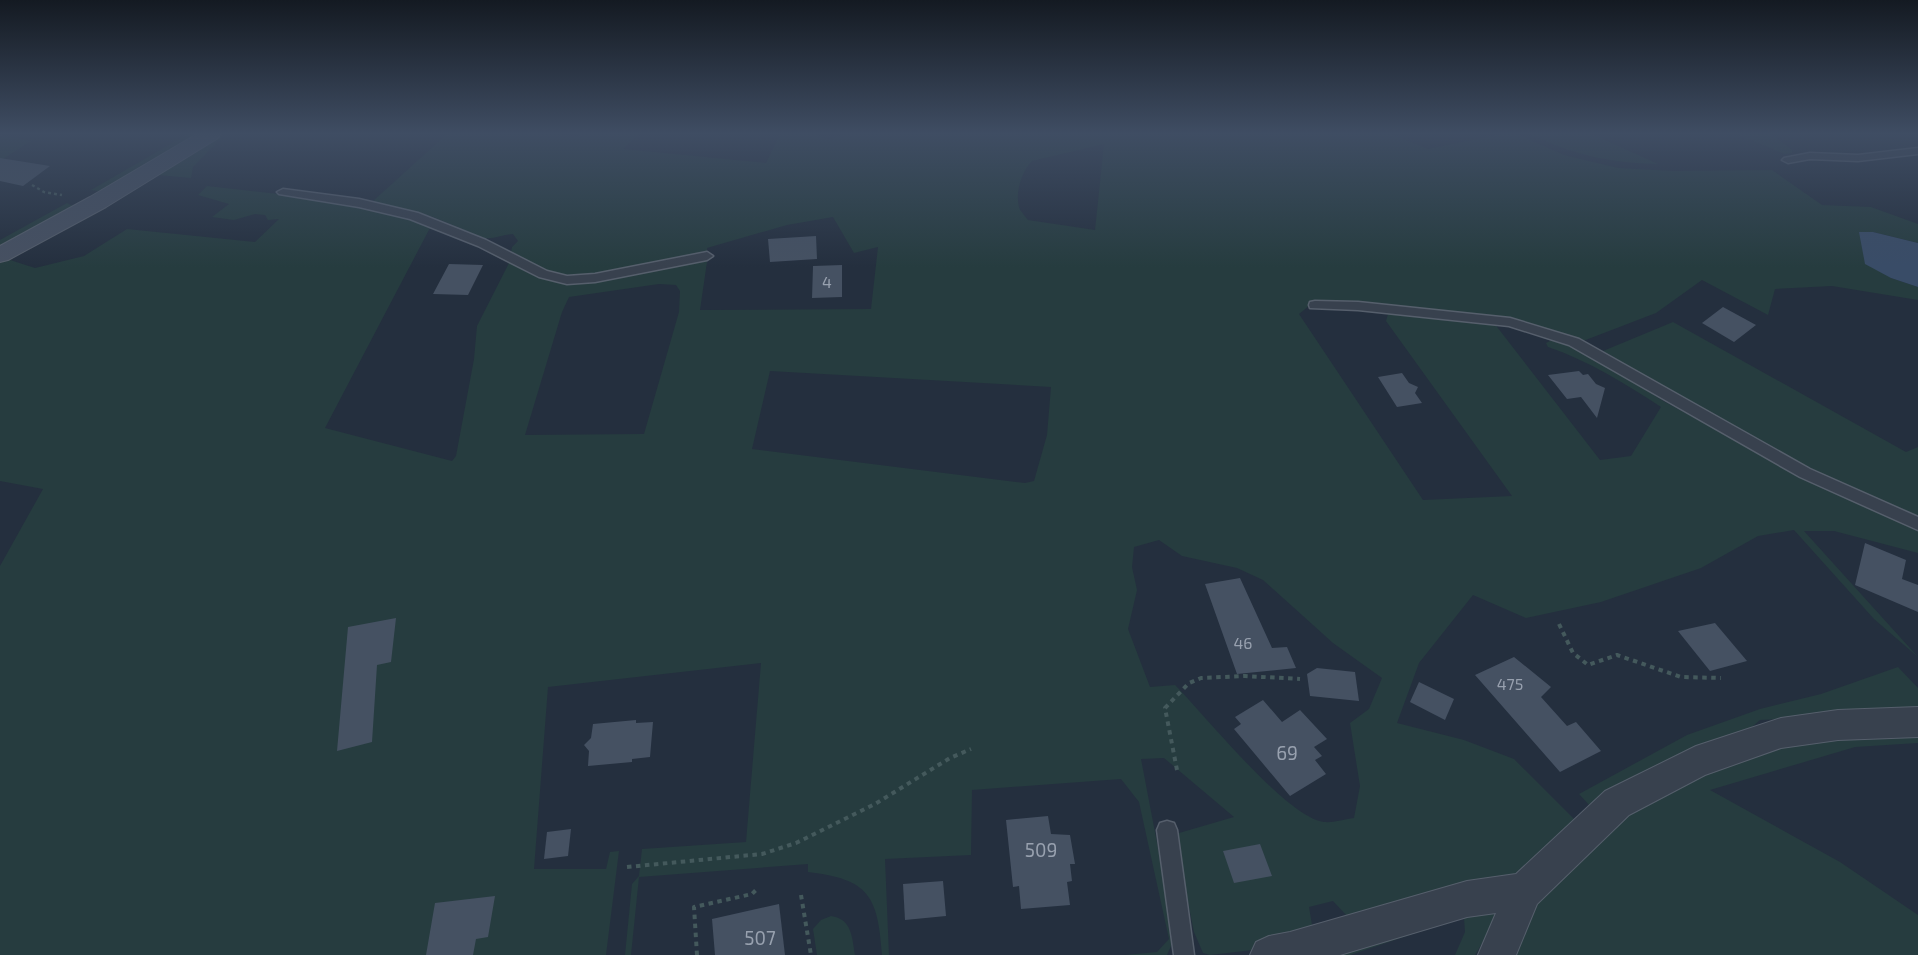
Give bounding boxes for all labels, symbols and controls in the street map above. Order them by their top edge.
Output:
house number: 4 [822,272,832,291]
house number: 46 [1234,633,1253,652]
house number: 475 [1497,674,1523,693]
house number: 69 [1276,741,1298,764]
house number: 509 [1025,838,1057,861]
house number: 507 [744,926,776,949]

